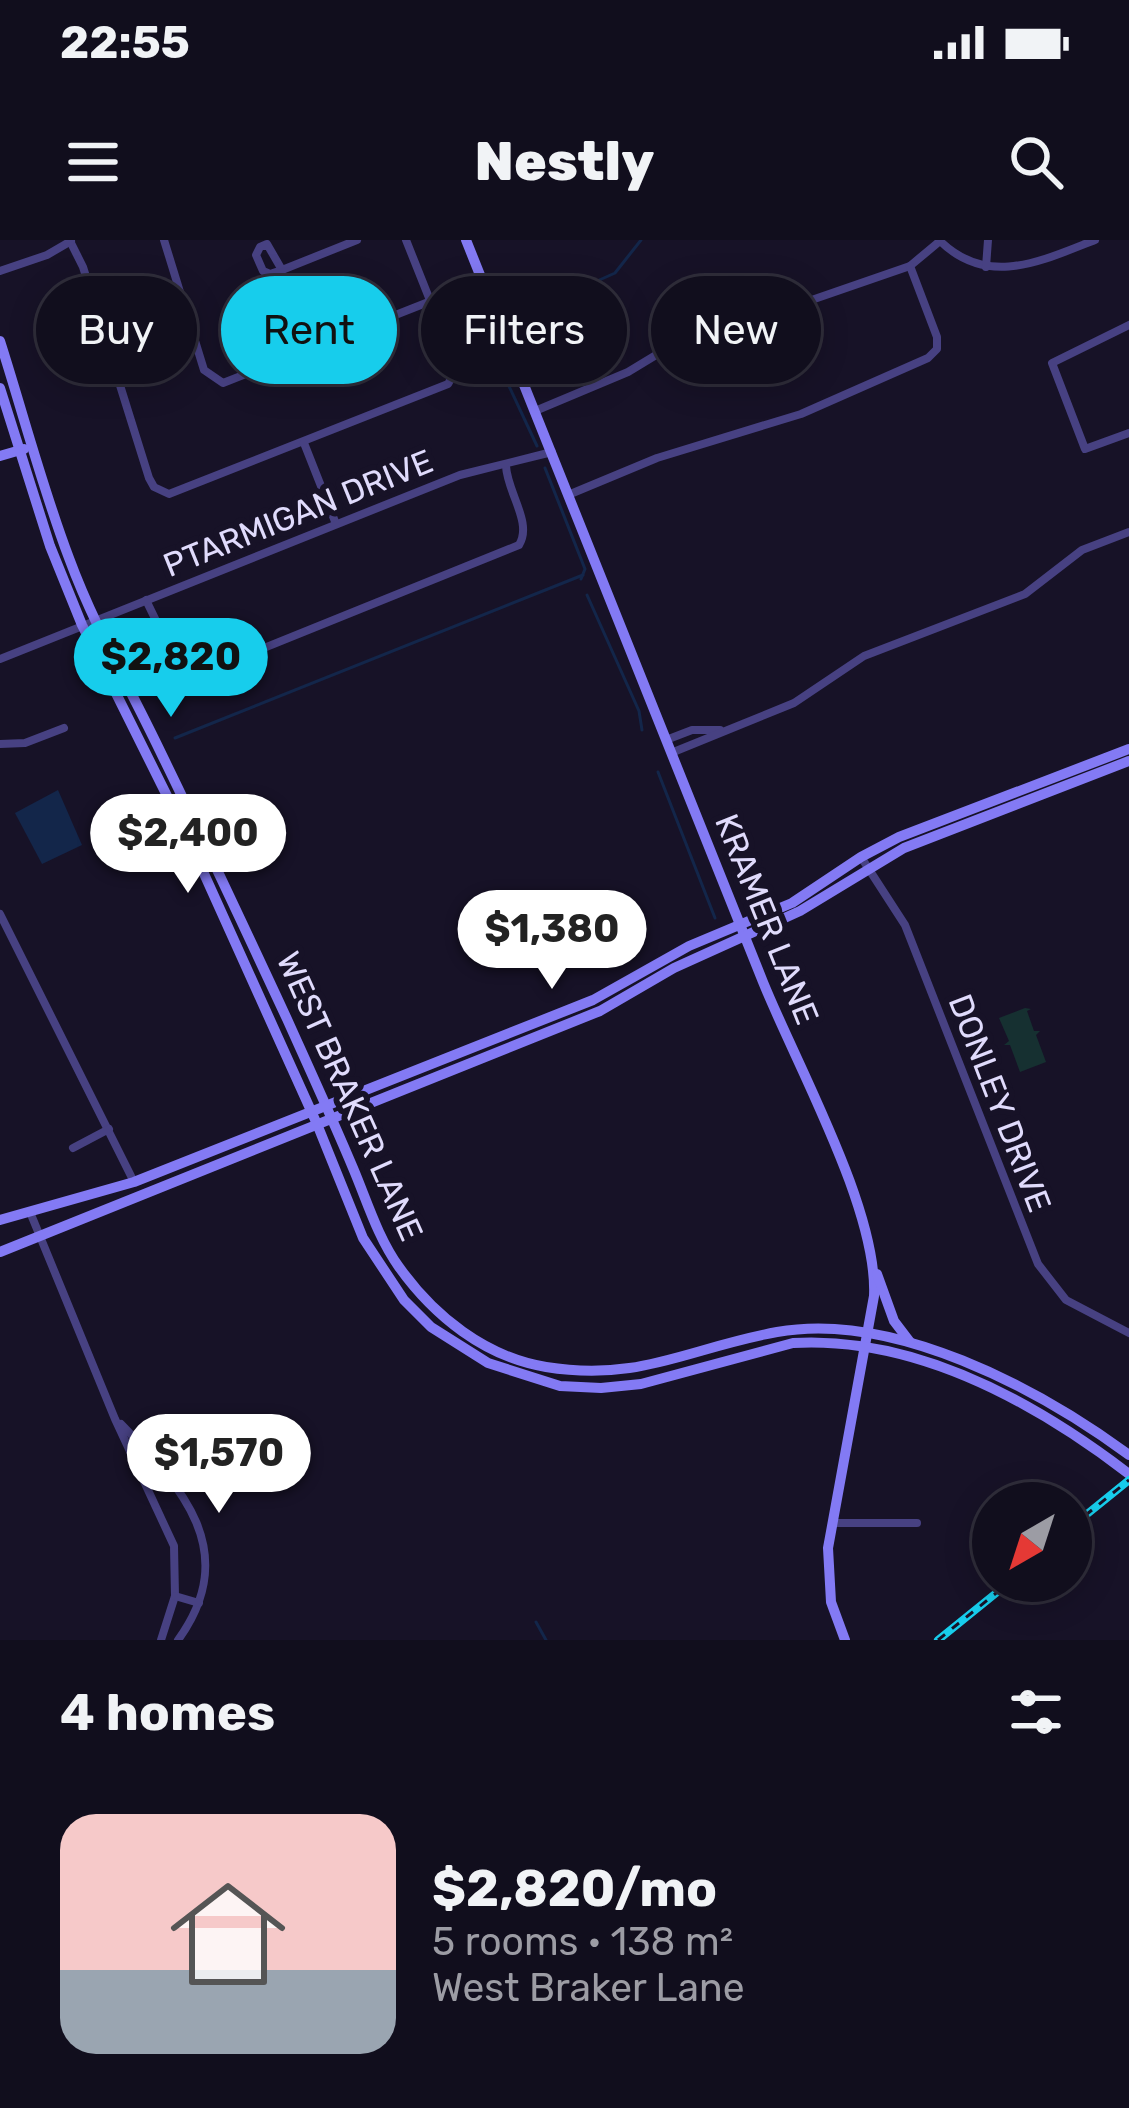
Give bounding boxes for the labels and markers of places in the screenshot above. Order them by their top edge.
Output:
pin: $2,820 [73,618,269,720]
pin: $2,400 [90,794,286,896]
pin: $1,380 [454,890,650,992]
pin: $1,570 [121,1414,317,1516]

